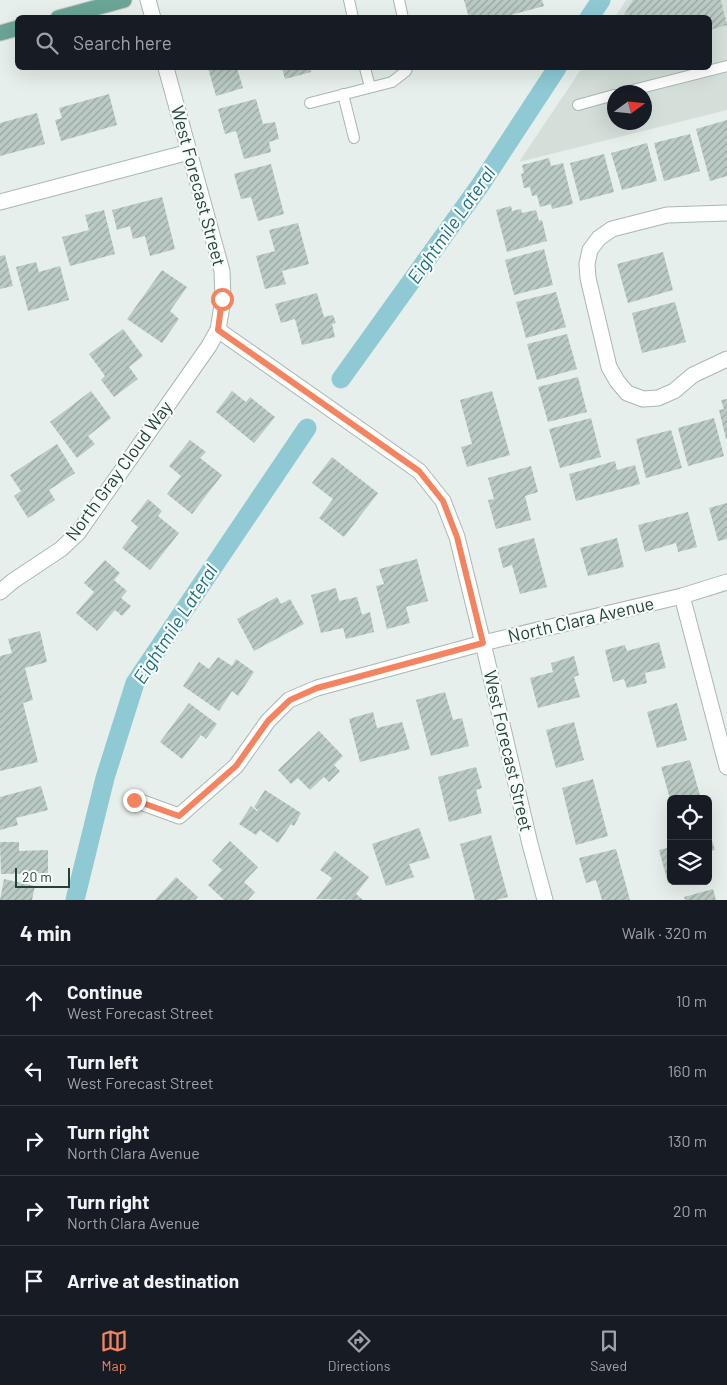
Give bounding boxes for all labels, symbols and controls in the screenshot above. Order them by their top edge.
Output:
search box [15,15,712,70]
icon: search [33,29,61,57]
text: Search here [73,31,172,54]
north arrow [607,85,652,130]
street label: West Forecast Street [167,103,231,268]
water label: Eightmile Lateral [402,161,500,288]
route start [211,288,234,311]
street label: North Gray Cloud Way [60,396,176,545]
water label: Eightmile Lateral [127,559,222,688]
street label: North Clara Avenue [506,592,656,647]
street label: West Forecast Street [480,668,538,834]
route end [123,789,146,812]
map controls [667,795,712,885]
button: locate [667,795,712,840]
button: layers [667,840,712,885]
scale bar [15,865,70,888]
text: 20 m [22,868,52,885]
text: 4 min [20,920,71,945]
text: Walk · 320 m [622,923,707,942]
text: Continue [67,980,143,1003]
icon: ahead [20,987,48,1015]
text: 10 m [676,991,707,1010]
text: West Forecast Street [67,1003,214,1022]
text: Turn left [67,1050,138,1073]
icon: left [20,1057,48,1085]
text: 160 m [668,1061,707,1080]
text: West Forecast Street [67,1073,214,1092]
text: Turn right [67,1120,149,1143]
icon: right [20,1127,48,1155]
text: 130 m [668,1131,707,1150]
text: North Clara Avenue [67,1143,200,1162]
text: Turn right [67,1190,149,1213]
icon: right [20,1197,48,1225]
text: 20 m [673,1201,707,1220]
text: North Clara Avenue [67,1213,200,1232]
icon: arrive [20,1267,48,1295]
text: Arrive at destination [67,1269,239,1292]
tab: Map [100,1327,128,1374]
tab: Directions [328,1327,390,1374]
tab: Saved [590,1327,627,1374]

